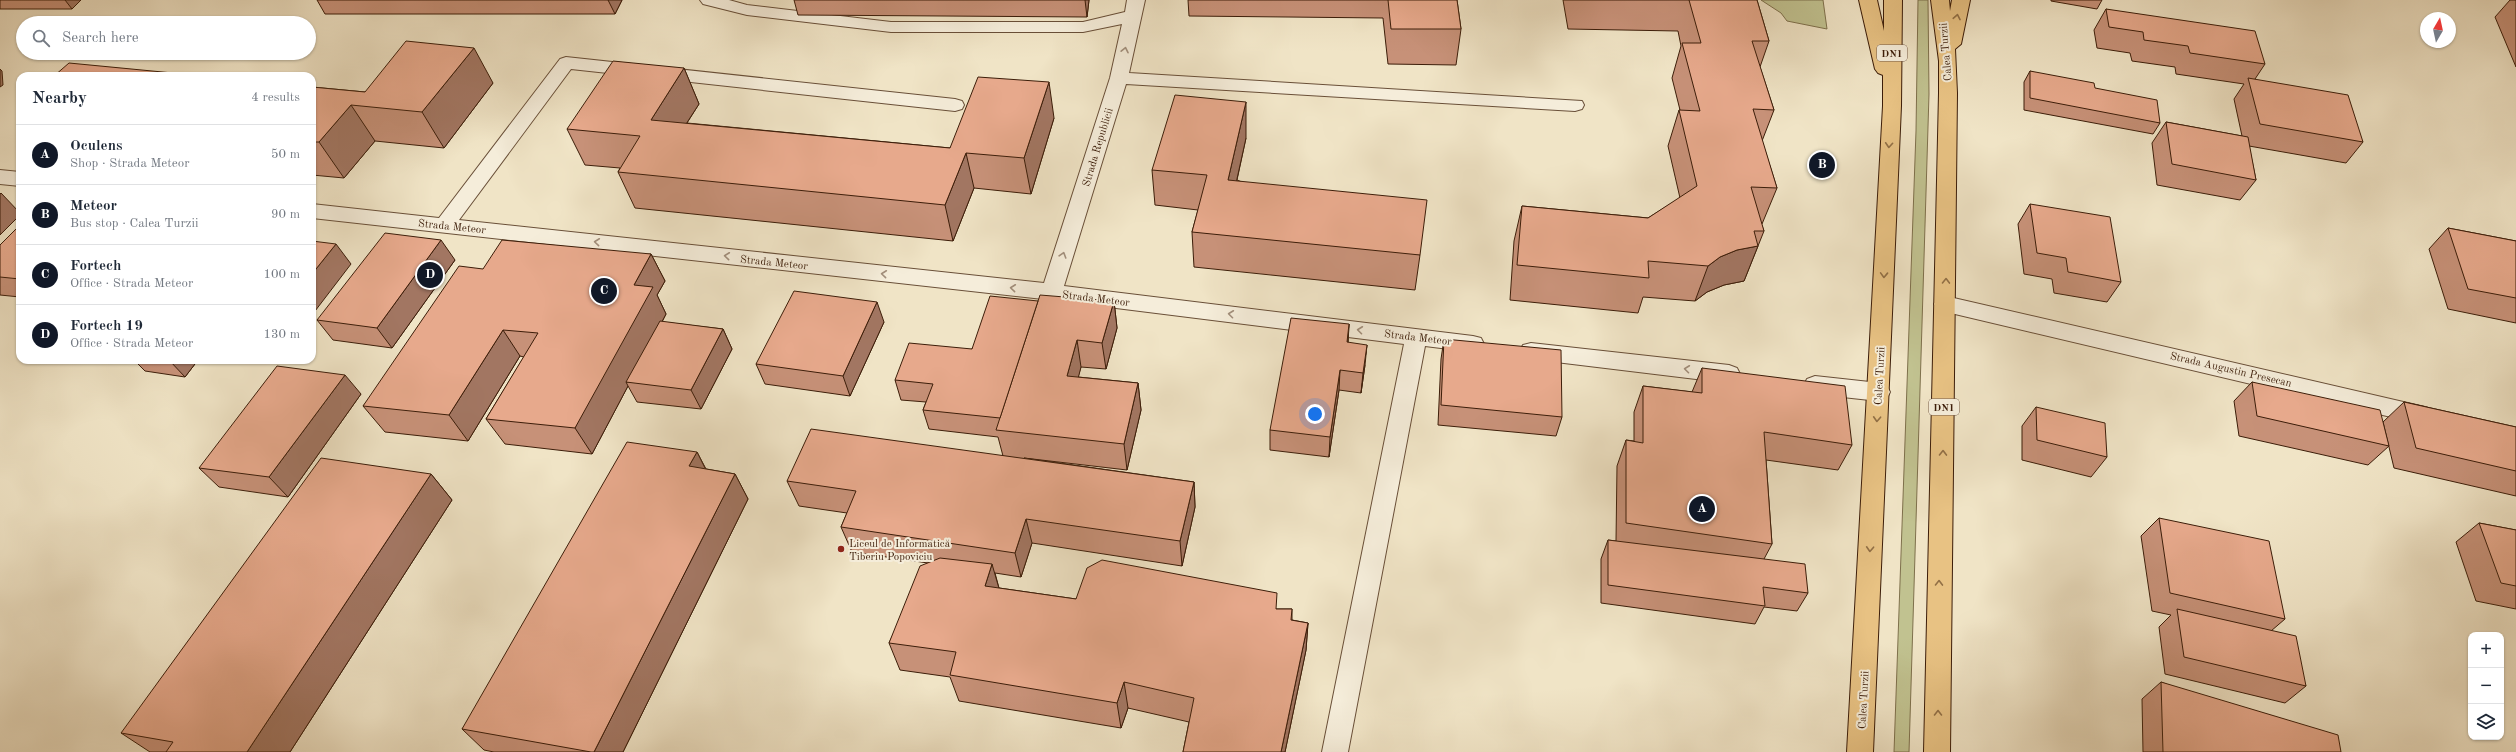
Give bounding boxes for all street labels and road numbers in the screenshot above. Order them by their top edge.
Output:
street label: Calea Turzii [1938,22,1955,81]
road number: DN1 [1877,45,1907,61]
street label: Strada Republicii [1081,107,1116,188]
street label: Strada Meteor [417,218,487,237]
street label: Strada Meteor [739,254,809,273]
street label: Strada Meteor [1061,290,1131,309]
street label: Strada Meteor [1383,329,1453,348]
street label: Calea Turzii [1873,347,1888,406]
street label: Strada Augustin Presecan [2169,351,2293,390]
road number: DN1 [1929,399,1959,415]
street label: Calea Turzii [1857,671,1872,730]

